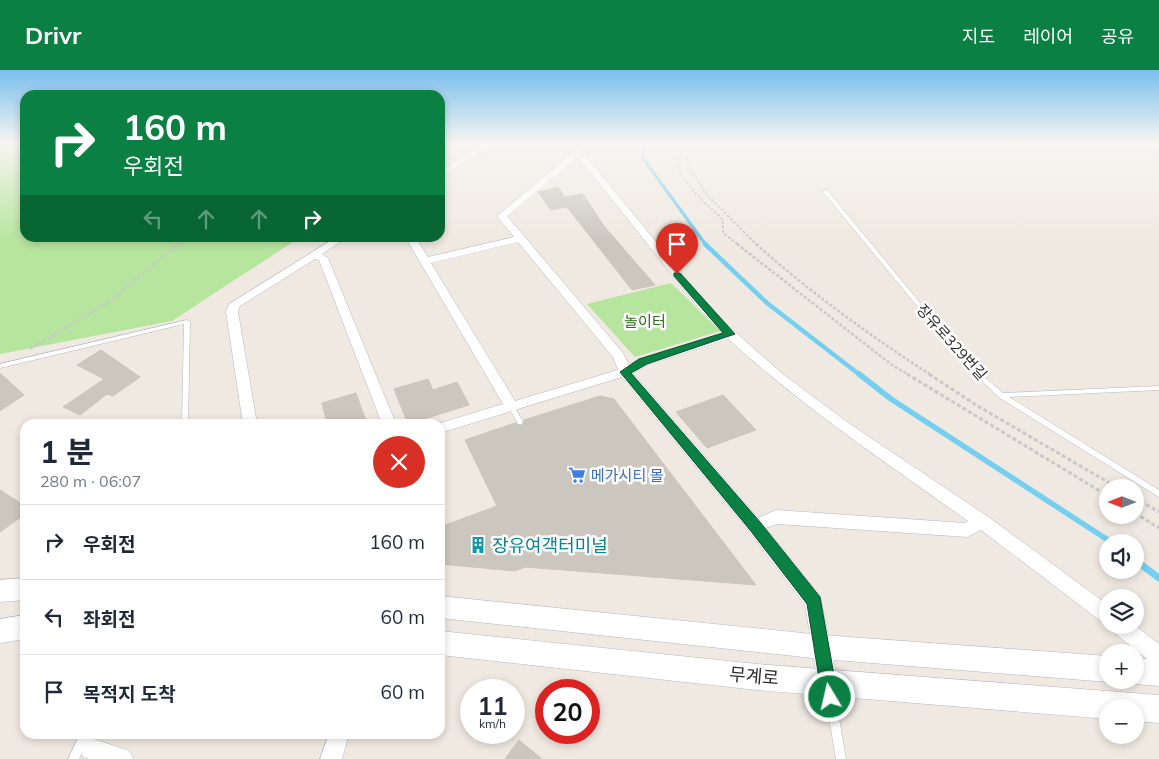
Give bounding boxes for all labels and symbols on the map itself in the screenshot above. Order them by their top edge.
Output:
pin [656,223,698,274]
street label: 장유로329번길 [913,300,991,384]
park label: 놀이터 [624,312,666,331]
supermarket icon: 메가시티 몰 [567,465,587,485]
place label: 메가시티 몰 [591,466,664,485]
north arrow [1099,479,1144,524]
place label: 장유여객터미널 [492,534,608,557]
building icon: 장유여객터미널 [468,535,488,555]
street label: 무계로 [728,662,780,690]
position arrow [803,670,855,722]
speed limit sign: 20 [535,679,600,744]

